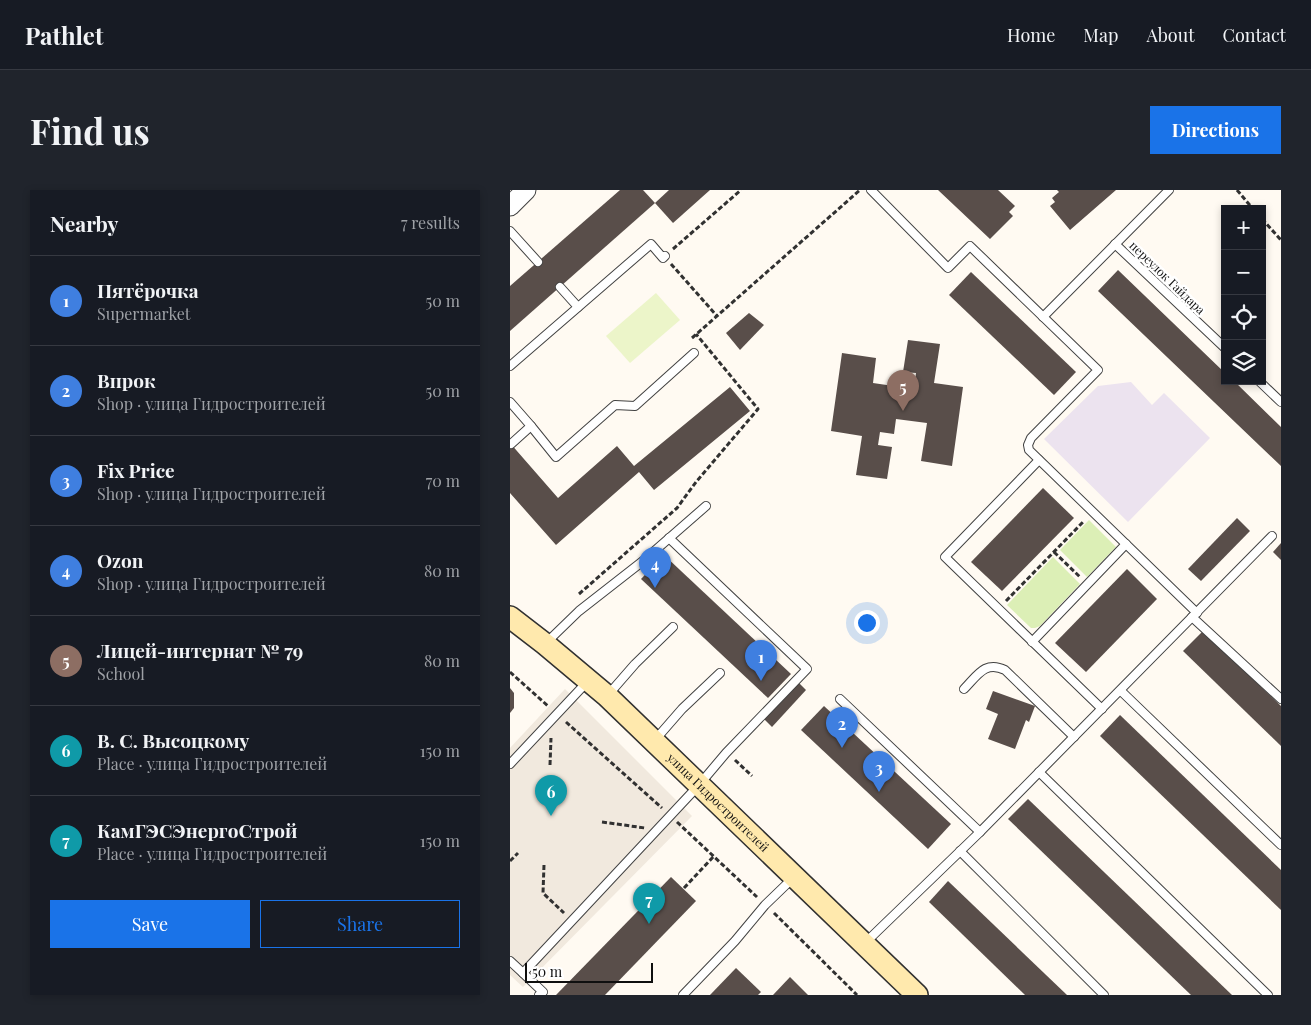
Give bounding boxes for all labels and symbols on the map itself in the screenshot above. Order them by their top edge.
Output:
street label: переулок Гайдара [1127,237,1209,317]
pin: 5 [887,370,919,411]
pin: 4 [639,547,671,588]
your location [854,610,880,636]
pin: 1 [745,640,777,681]
pin: 2 [826,707,858,748]
street label: улица Гидростроителей [663,749,773,855]
pin: 3 [863,751,895,792]
pin: 6 [535,775,567,816]
pin: 7 [633,883,665,924]
scale bar [525,960,652,983]

